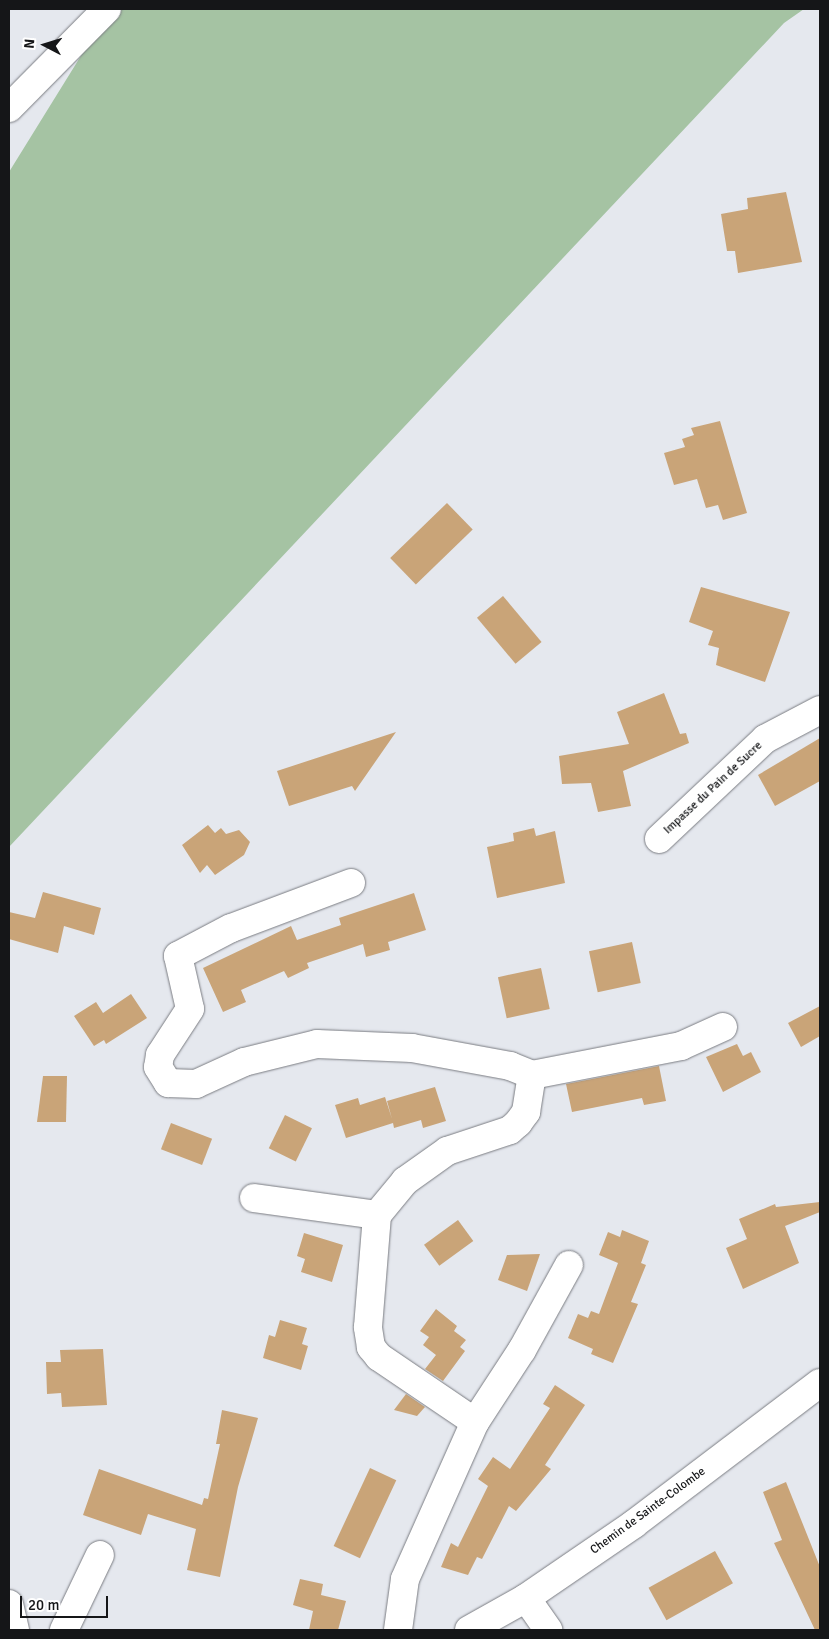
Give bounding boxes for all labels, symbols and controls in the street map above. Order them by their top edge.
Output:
north arrow [20,20,70,70]
text: N [21,38,38,49]
street label: Impasse du Pain de Sucre [661,739,765,837]
street label: Chemin de Sainte-Colombe [588,1464,708,1558]
scale bar [22,1586,110,1618]
text: 20 m [28,1596,59,1614]

